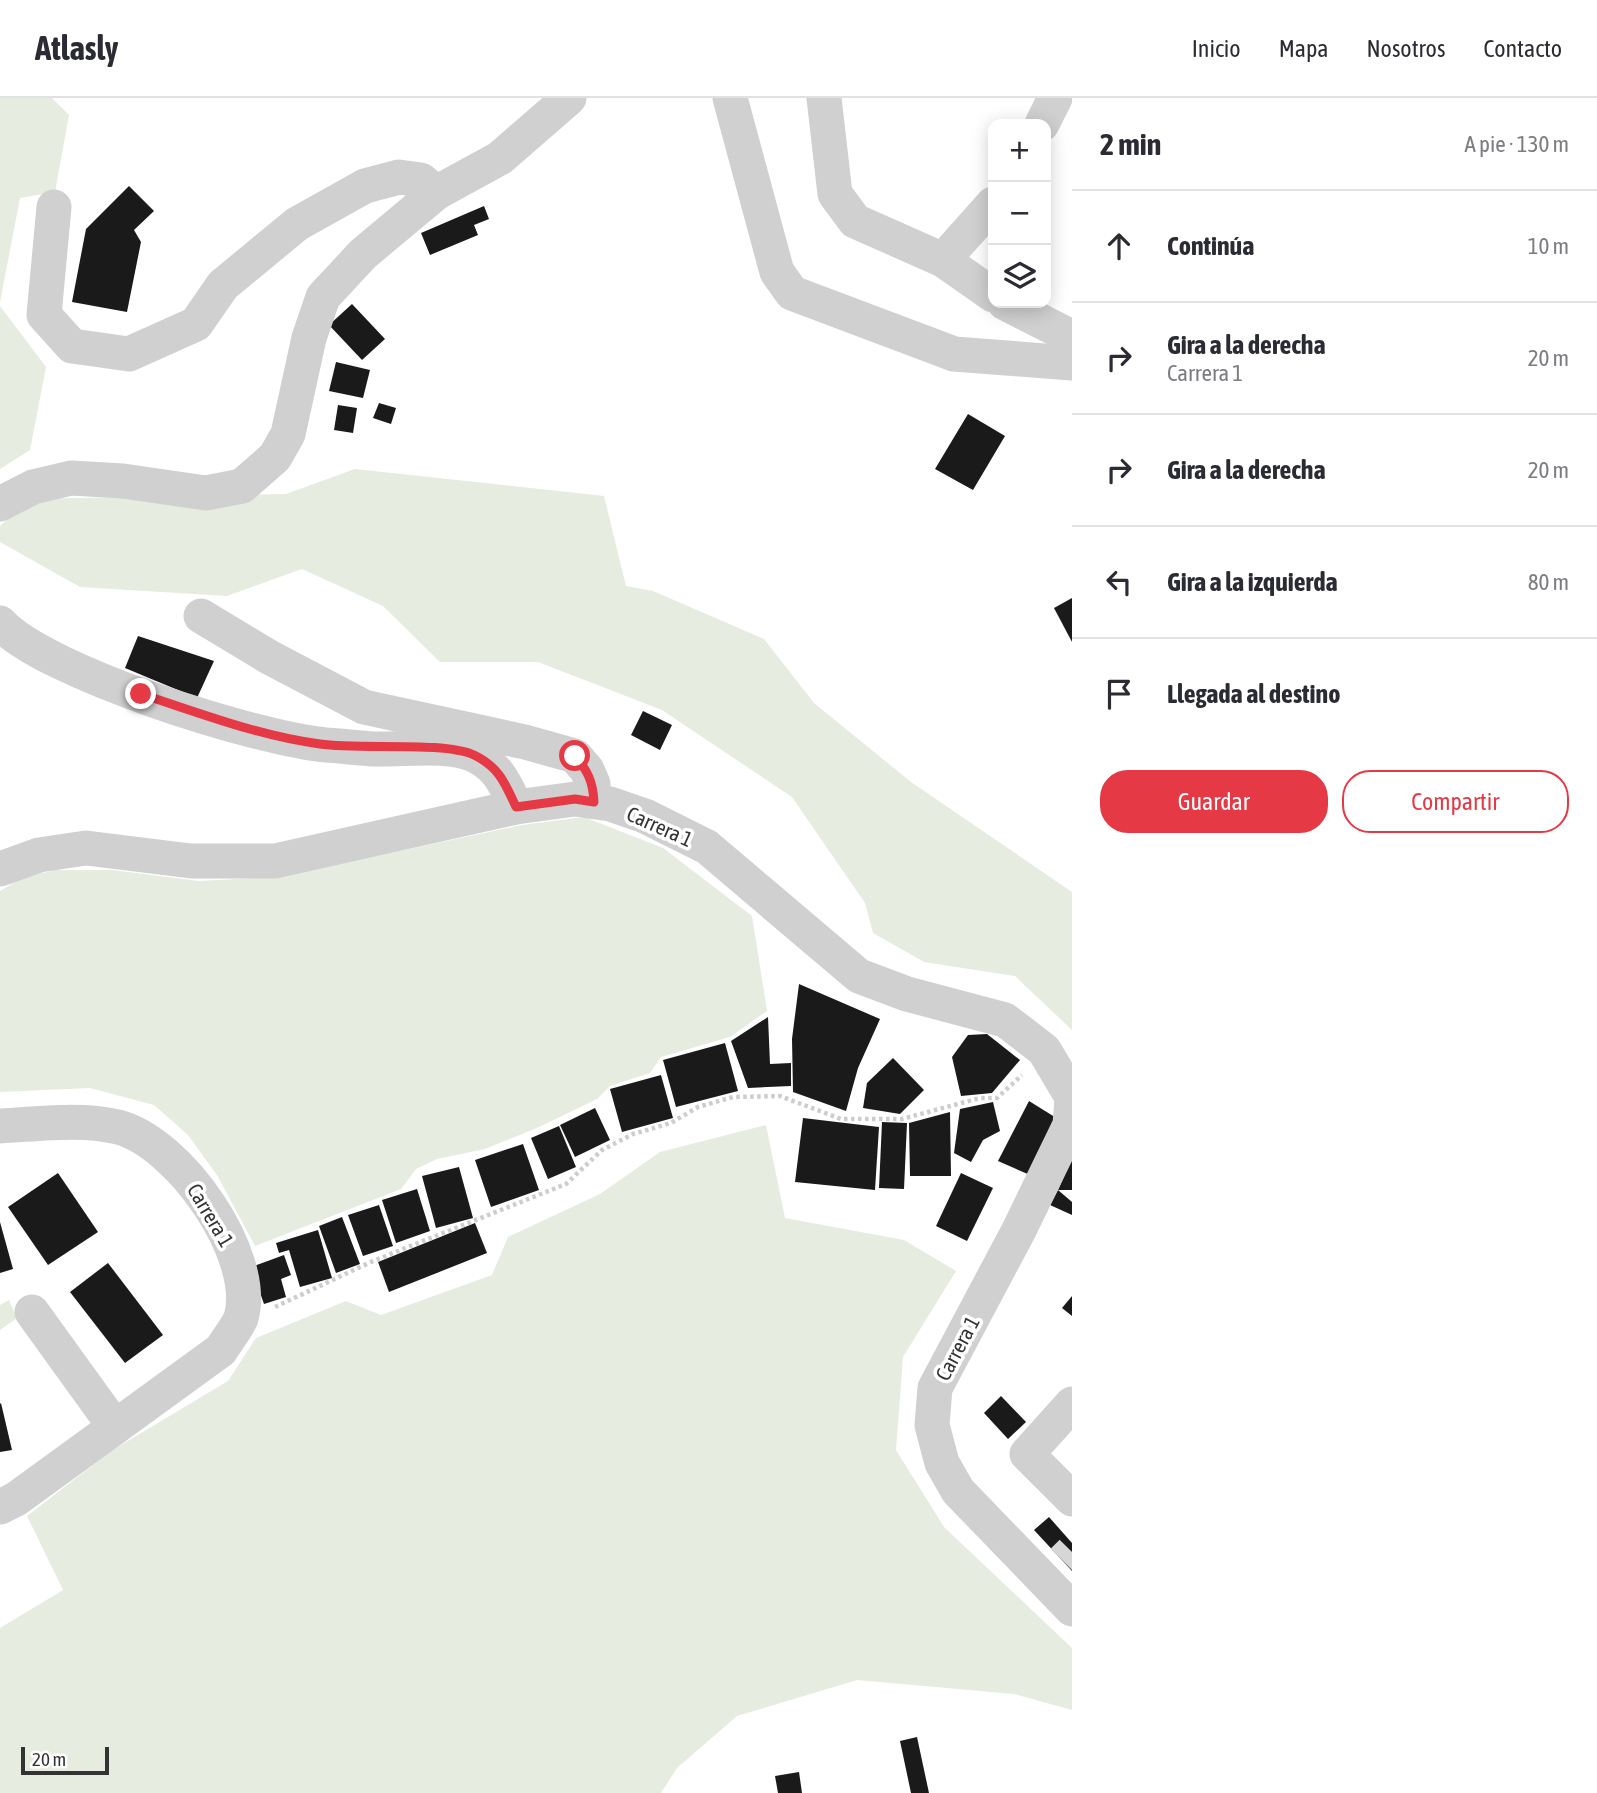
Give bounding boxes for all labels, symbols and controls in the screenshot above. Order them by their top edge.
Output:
text: Atlasly [35,29,118,67]
text: Inicio [1192,35,1241,62]
text: Mapa [1279,35,1328,62]
text: Nosotros [1366,35,1445,62]
text: Contacto [1483,35,1562,62]
map controls [988,119,1051,308]
button: + [988,119,1051,182]
text: 2 min [1100,127,1161,161]
text: A pie · 130 m [1465,131,1569,157]
button: − [988,182,1051,245]
icon: ahead [1100,227,1138,265]
text: Continúa [1167,231,1254,261]
text: 10 m [1528,233,1569,259]
button: layers [988,245,1051,308]
text: Gira a la derecha [1167,330,1326,360]
icon: right [1100,339,1138,377]
text: 20 m [1528,345,1569,371]
text: Carrera 1 [1167,360,1243,386]
icon: right [1100,451,1138,489]
text: Gira a la derecha [1167,455,1326,485]
text: 20 m [1528,457,1569,483]
icon: left [1100,563,1138,601]
text: Gira a la izquierda [1167,567,1338,597]
text: 80 m [1528,569,1569,595]
icon: arrive [1100,675,1138,713]
route end [125,678,156,709]
text: Llegada al destino [1167,679,1340,709]
route start [559,740,590,771]
button: Guardar [1100,770,1328,833]
button: Compartir [1342,770,1569,833]
street label: Carrera 1 [623,801,697,851]
street label: Carrera 1 [183,1179,239,1251]
street label: Carrera 1 [930,1312,984,1384]
scale bar [21,1744,108,1776]
text: 20 m [32,1748,66,1770]

